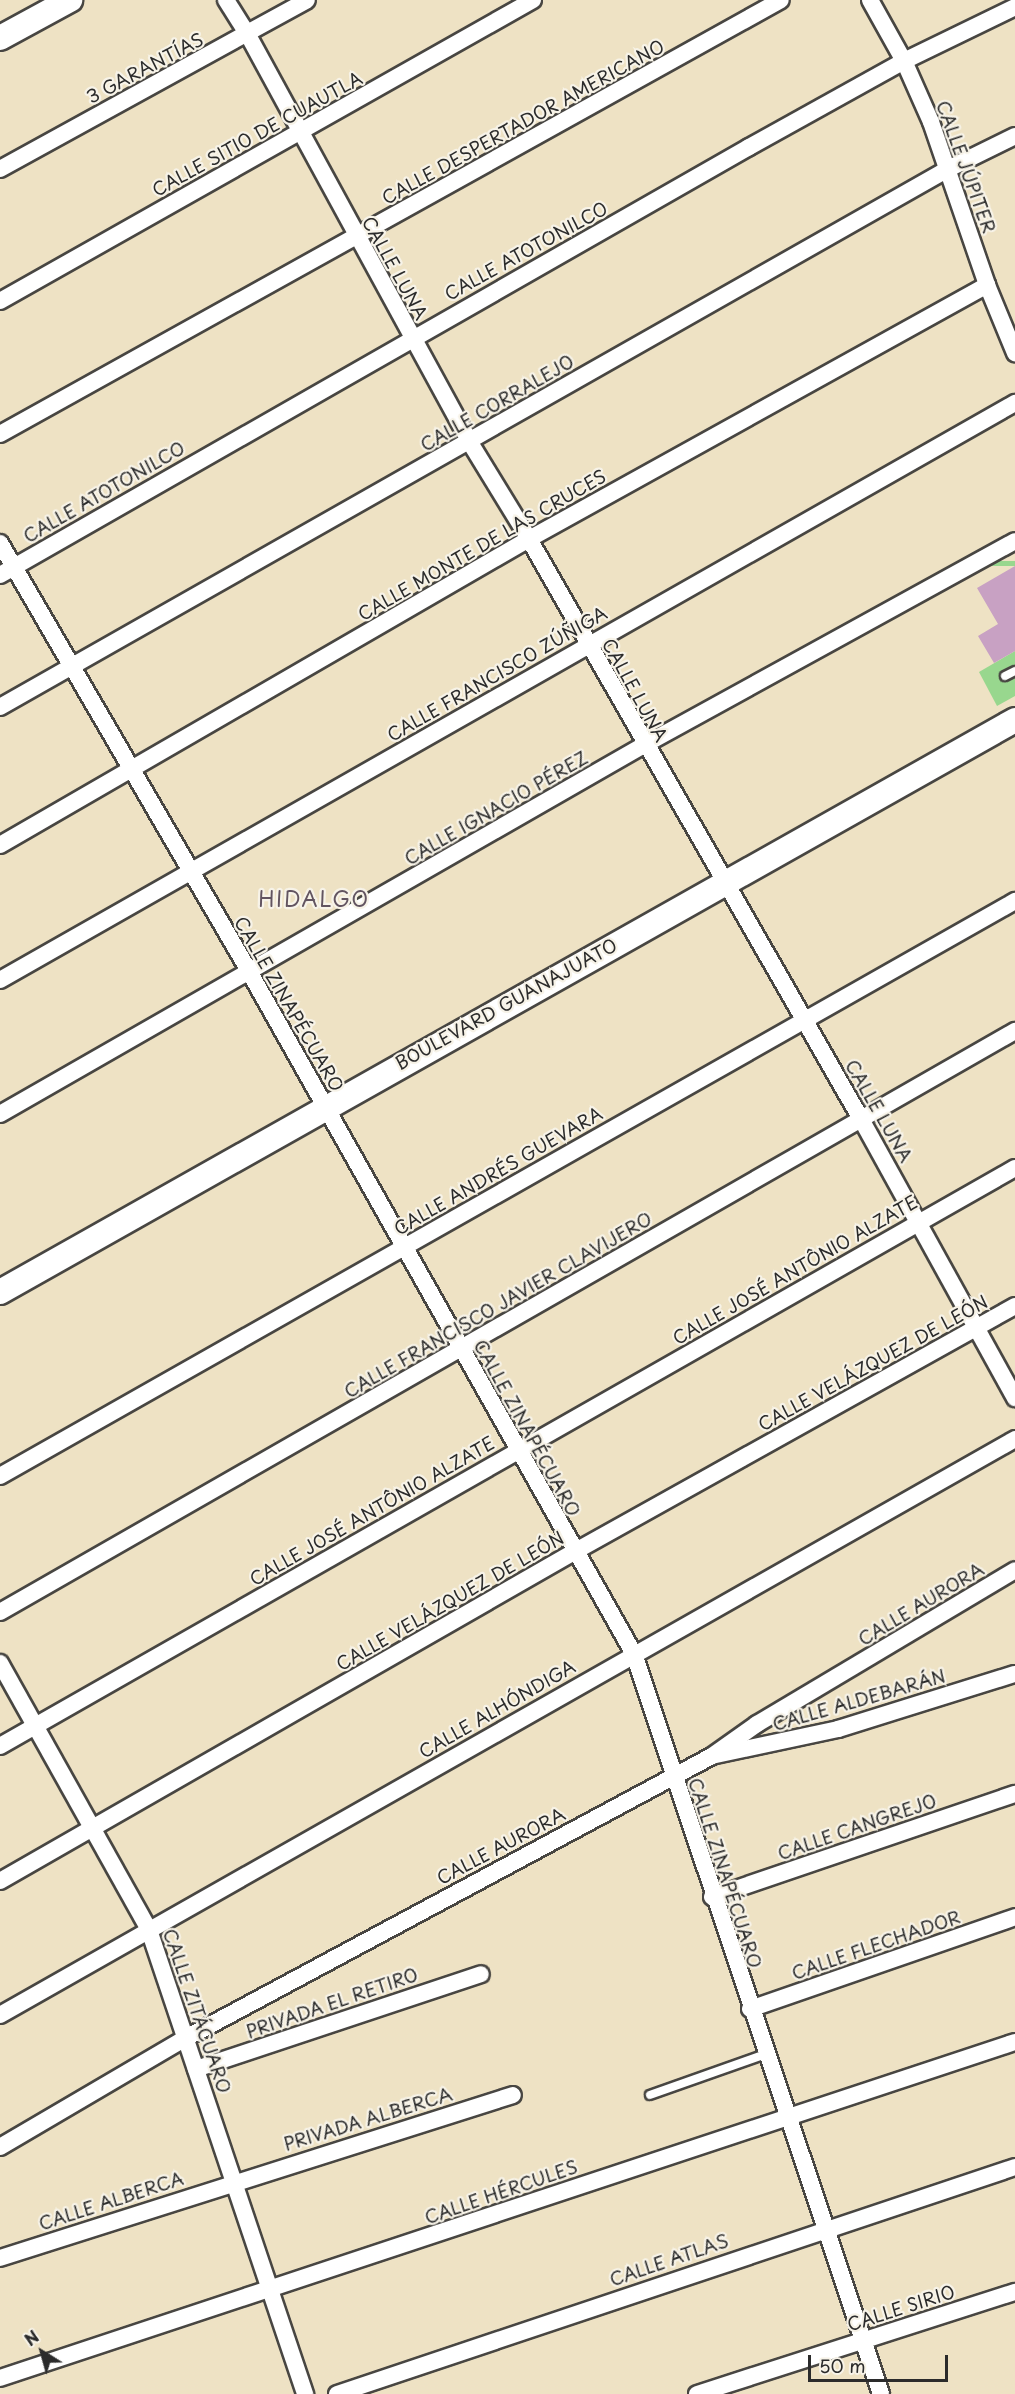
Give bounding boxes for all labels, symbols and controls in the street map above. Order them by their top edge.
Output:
street label: 3 GARANTÍAS [83,28,207,108]
street label: CALLE DESPERTADOR AMERICANO [377,35,669,209]
street label: CALLE SITIO DE CUAUTLA [147,66,367,202]
street label: CALLE JÚPITER [931,96,1001,238]
street label: CALLE ATOTONILCO [440,197,612,305]
street label: CALLE LUNA [357,212,433,324]
street label: CALLE CORRALEJO [415,350,579,456]
street label: CALLE ATOTONILCO [18,436,190,548]
street label: CALLE MONTE DE LAS CRUCES [353,464,611,626]
street label: CALLE FRANCISCO ZÚÑIGA [382,601,612,747]
street label: CALLE LUNA [597,634,673,746]
street label: CALLE IGNACIO PÉREZ [399,745,593,871]
district label: HIDALGO [259,885,369,911]
street label: CALLE ZINAPÉCUARO [230,912,348,1096]
street label: BOULEVARD GUANAJUATO [391,934,621,1074]
street label: CALLE LUNA [841,1055,917,1167]
street label: CALLE ANDRÉS GUEVARA [388,1101,608,1241]
street label: CALLE JOSÉ ANTÔNIO ALZATE [667,1190,923,1350]
street label: CALLE FRANCISCO JAVIER CLAVIJERO [339,1207,657,1403]
street label: CALLE VELÁZQUEZ DE LEÓN [753,1290,993,1436]
street label: CALLE ZINAPÉCUARO [469,1335,585,1521]
street label: CALLE JOSÉ ANTÔNIO ALZATE [244,1431,500,1591]
street label: CALLE VELÁZQUEZ DE LEÓN [331,1526,569,1676]
street label: CALLE AURORA [853,1557,989,1651]
street label: CALLE ALHÓNDIGA [415,1655,579,1763]
street label: CALLE ALDEBARÁN [768,1665,950,1735]
street label: CALLE ZINAPÉCUARO [684,1774,766,1972]
street label: CALLE CANGREJO [773,1789,941,1865]
street label: CALLE AURORA [432,1802,570,1890]
street label: CALLE FLECHADOR [789,1906,963,1984]
street label: CALLE ZITÁCUARO [158,1925,236,2097]
street label: PRIVADA EL RETIRO [242,1963,422,2043]
street label: PRIVADA ALBERCA [281,2083,455,2155]
street label: CALLE HÉRCULES [421,2155,581,2229]
street label: CALLE ALBERCA [35,2167,187,2235]
street label: CALLE ATLAS [607,2230,731,2290]
street label: CALLE SIRIO [843,2280,959,2336]
north arrow [12,2322,72,2382]
text: N [19,2324,43,2351]
scale bar [811,2343,950,2381]
text: 50 m [819,2352,866,2379]

